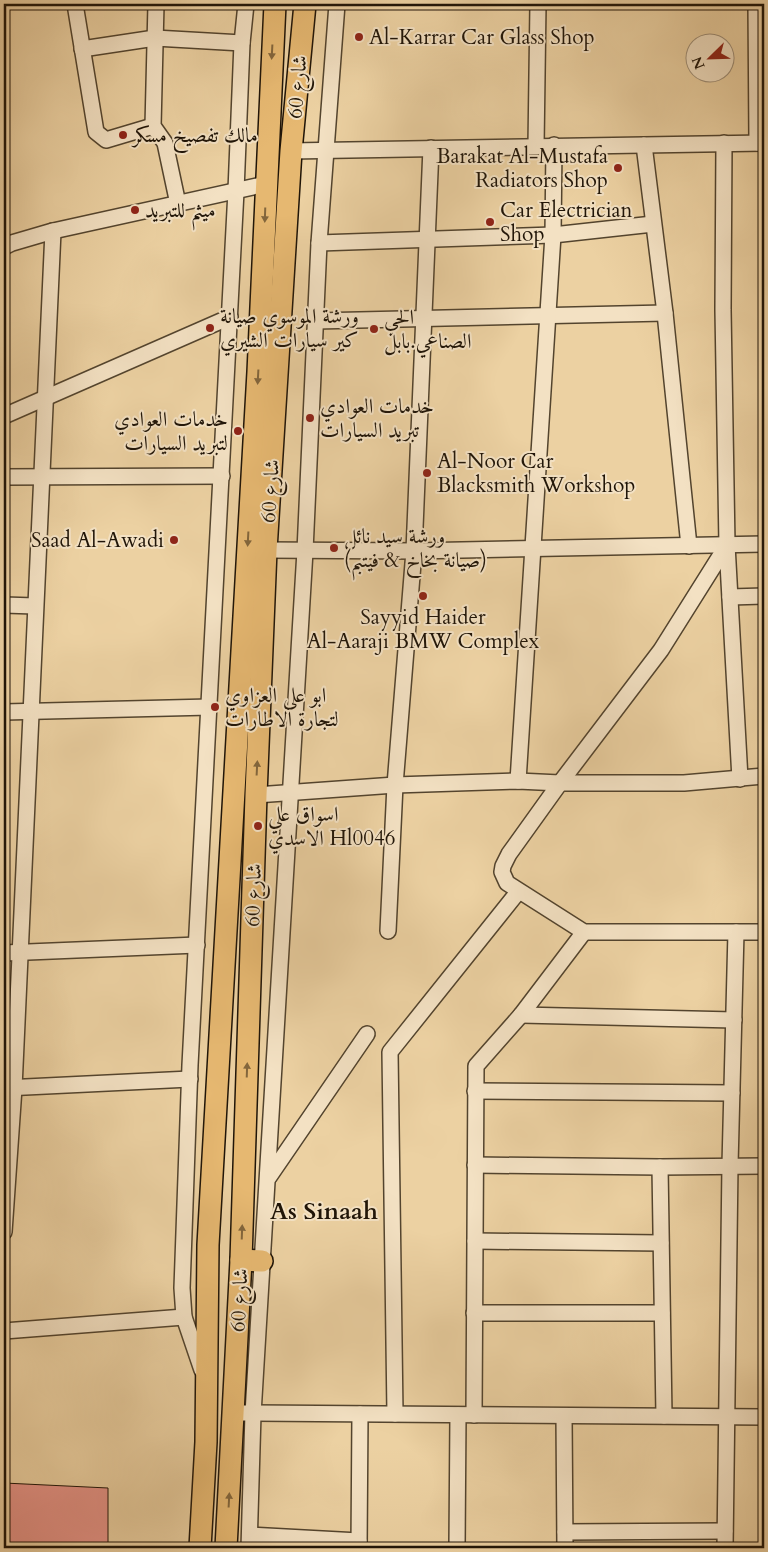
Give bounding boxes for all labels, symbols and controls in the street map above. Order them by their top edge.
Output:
place label: Al-Karrar Car Glass Shop [369,23,595,52]
marker: Al-Karrar Car Glass Shop [353,31,365,43]
north arrow [686,32,736,82]
one-way arrow [268,45,276,61]
street label: شارع 60 [280,54,318,120]
text: N [687,54,710,72]
place label: مالك تفصيخ مسكر [131,121,258,154]
marker: مالك تفصيخ مسكر [117,129,129,141]
place label: Barakat Al-Mustafa Radiators Shop [436,142,608,195]
marker: Barakat Al-Mustafa Radiators Shop [612,162,624,174]
place label: ميثم للتبريد [145,196,216,231]
place label: Car Electrician Shop [500,196,633,249]
marker: ميثم للتبريد [129,204,141,216]
one-way arrow [260,207,268,223]
marker: Car Electrician Shop [484,216,496,228]
place label: ورشة الموسوي صيانة كير سيارات الشيري [220,302,359,356]
place label: الحي الصناعي.بابل [384,303,471,358]
marker: ورشة الموسوي صيانة كير سيارات الشيري [204,322,216,334]
marker: الحي الصناعي.بابل [368,323,380,335]
one-way arrow [253,369,261,385]
place label: خدمات العوادي تبريد السيارات [320,392,434,445]
place label: خدمات العوادي لتبريد السيارات [114,405,228,458]
marker: خدمات العوادي تبريد السيارات [304,412,316,424]
marker: خدمات العوادي لتبريد السيارات [232,425,244,437]
place label: Al-Noor Car Blacksmith Workshop [437,447,636,500]
street label: شارع 60 [254,458,290,524]
marker: Al-Noor Car Blacksmith Workshop [421,467,433,479]
place label: ورشة سيد نائل (صيانة بخاخ & فيتبم) [344,522,487,581]
place label: Saad Al-Awadi [31,526,164,555]
one-way arrow [244,532,252,548]
marker: Saad Al-Awadi [168,534,180,546]
marker: ورشة سيد نائل (صيانة بخاخ & فيتبم) [328,542,340,554]
marker: Sayyid Haider Al-Aaraji BMW Complex [417,590,429,602]
place label: Sayyid Haider Al-Aaraji BMW Complex [307,603,540,656]
place label: ابو علي العزاوي لتجارة الاطارات [225,681,339,734]
marker: ابو علي العزاوي لتجارة الاطارات [209,701,221,713]
one-way arrow [254,759,262,775]
place label: اسواق علي الاسدي Hl0046 [268,800,395,854]
marker: اسواق علي الاسدي Hl0046 [252,820,264,832]
street label: شارع 60 [238,863,272,927]
one-way arrow [243,1062,251,1078]
district label: As Sinaah [270,1195,378,1228]
one-way arrow [238,1224,246,1240]
street label: شارع 60 [223,1267,259,1333]
one-way arrow [225,1491,233,1507]

